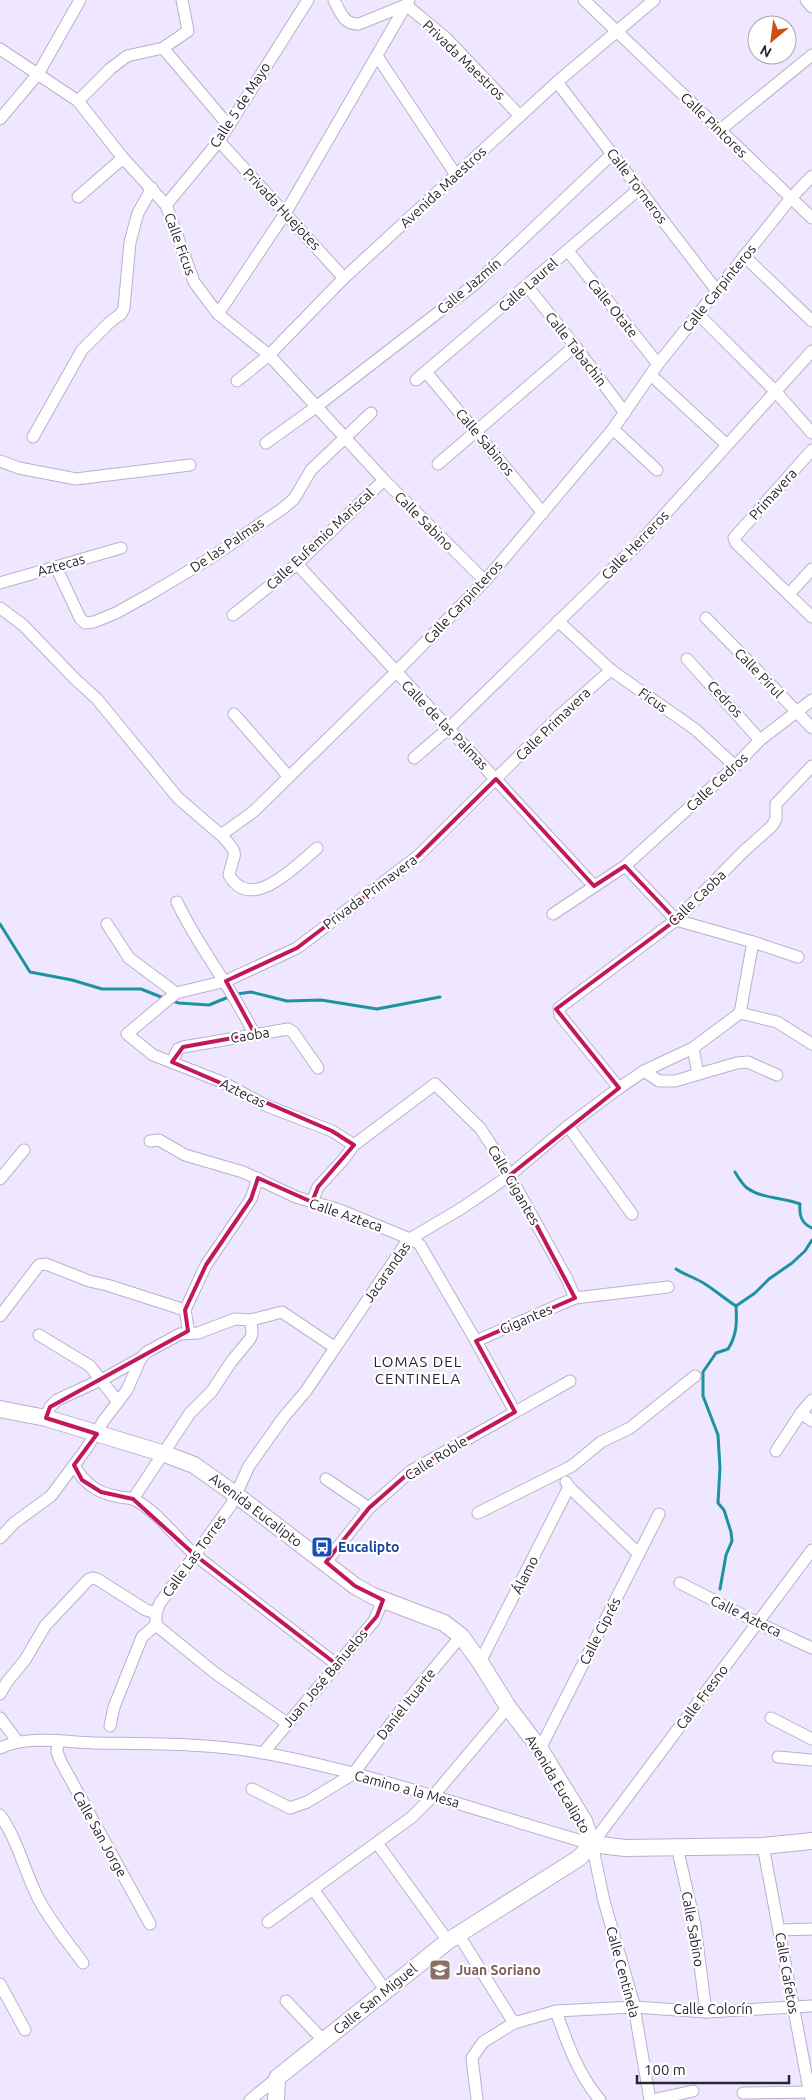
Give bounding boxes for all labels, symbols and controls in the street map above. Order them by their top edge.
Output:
north arrow [747,15,797,65]
street label: Privada Maestros [420,17,508,103]
text: N [757,42,774,61]
street label: Calle 5 de Mayo [206,59,274,151]
street label: Calle Pintores [677,89,751,161]
street label: Avenida Maestros [397,143,489,231]
street label: Calle Torneros [604,145,670,227]
street label: Privada Huejotes [240,165,324,253]
street label: Calle Ficus [161,211,199,277]
street label: Calle Carpinteros [679,241,759,335]
street label: Calle Jazmín [434,255,504,317]
street label: Calle Laurel [495,255,561,315]
street label: Calle Otate [585,275,641,341]
street label: Calle Tabachin [542,309,610,389]
street label: Calle Sabinos [452,405,518,479]
street label: Primavera [746,465,800,523]
street label: Calle Eufemio Mariscal [263,485,377,593]
street label: Calle Sabino [391,488,457,554]
street label: Calle Herreros [598,507,672,583]
street label: De las Palmas [187,514,267,576]
street label: Aztecas [35,551,87,579]
street label: Calle Carpinteros [420,557,506,647]
street label: Calle Pirul [731,645,787,701]
street label: Calle de las Palmas [398,677,492,773]
street label: Cedros [704,677,746,721]
street label: Calle Primavera [512,684,594,764]
street label: Ficus [636,684,670,716]
street label: Calle Cedros [683,750,751,814]
street label: Privada Primavera [320,852,420,932]
street label: Calle Caoba [665,867,729,929]
street label: Caoba [229,1024,271,1046]
street label: Aztecas [218,1075,268,1111]
street label: Calle Gigantes [485,1142,543,1228]
street label: Calle Azteca [307,1195,385,1235]
street label: Jacarandas [360,1239,414,1305]
street label: Gigantes [497,1301,555,1337]
district label: LOMAS DEL CENTINELA [374,1353,462,1387]
street label: Calle Roble [402,1433,470,1483]
street label: Avenida Eucalipto [207,1470,305,1550]
street label: Calle Las Torres [159,1512,229,1600]
bus stop icon: Eucalipto [310,1535,334,1559]
place label: Eucalipto [338,1539,399,1555]
street label: Álamo [508,1553,541,1597]
street label: Calle Azteca [708,1592,784,1640]
street label: Calle Ciprés [576,1595,624,1667]
street label: Juan José Bañuelos [279,1626,371,1730]
street label: Calle Fresno [673,1662,731,1732]
street label: Daniel Ituarte [373,1665,439,1743]
street label: Avenida Eucalipto [522,1732,594,1836]
street label: Camino a la Mesa [353,1767,461,1811]
street label: Calle San Jorge [70,1788,130,1880]
street label: Calle Sabino [678,1890,708,1968]
street label: Calle Centinela [603,1925,643,2019]
street label: Calle Cafetos [772,1931,802,2015]
school or university icon: Juan Soriano [428,1958,452,1982]
street label: Calle San Miguel [330,1960,420,2038]
place label: Juan Soriano [456,1962,541,1978]
street label: Calle Colorín [673,2001,753,2017]
scale bar [637,2052,790,2084]
text: 100 m [644,2061,686,2078]

